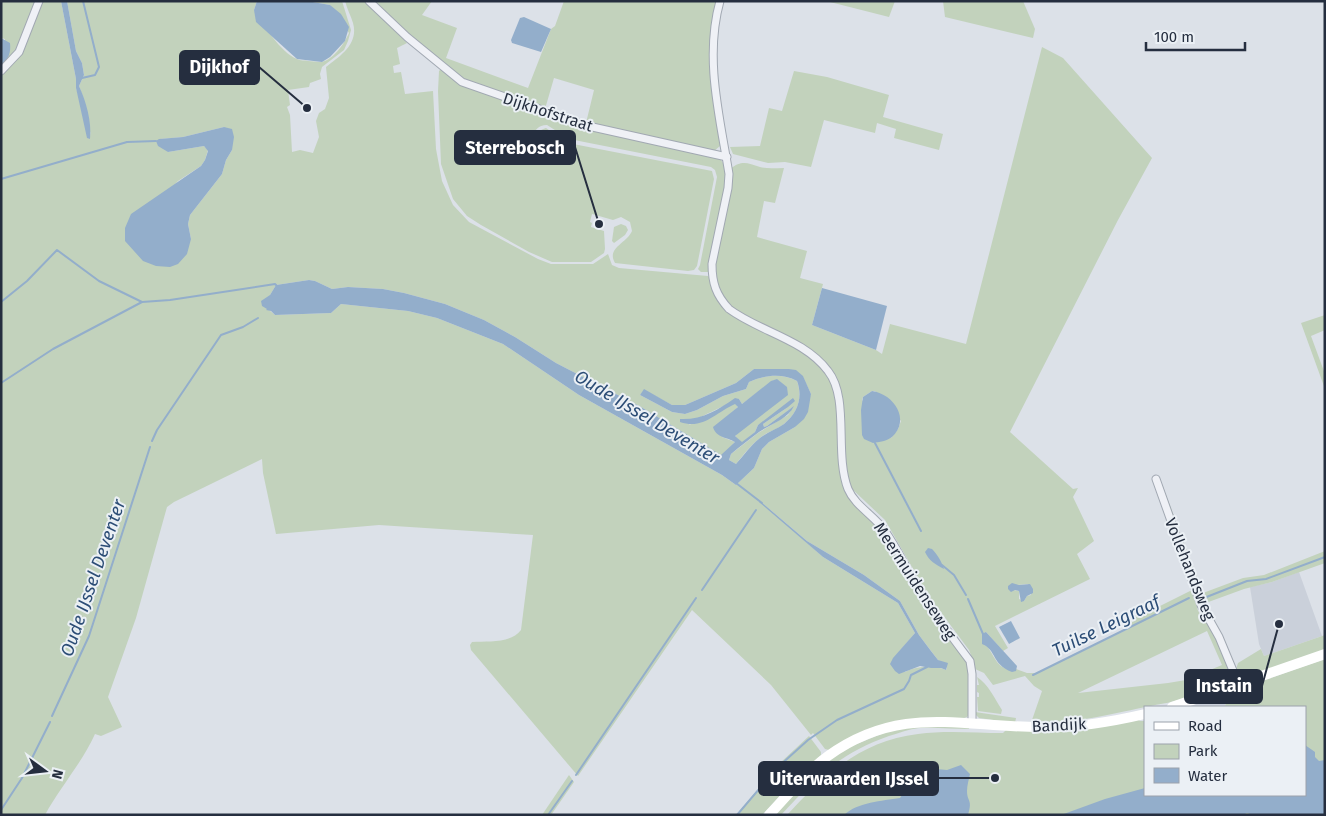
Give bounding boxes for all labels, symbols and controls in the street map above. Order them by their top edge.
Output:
scale bar [1146,20,1245,52]
text: 100 m [1154,28,1194,46]
callout: Dijkhof [180,51,259,84]
text: Dijkhof [189,56,250,78]
street label: Dijkhofstraat [501,89,596,136]
callout: Sterrebosch [455,131,575,164]
text: Sterrebosch [465,137,565,159]
water label: Oude IJssel Deventer [571,365,724,469]
water label: Oude IJssel Deventer [56,495,131,659]
street label: Vollehandsweg [1161,515,1219,624]
street label: Meermuidenseweg [870,519,960,644]
water label: Tuilse Leigraaf [1049,589,1166,662]
callout: Instain [1185,670,1262,703]
text: Instain [1196,675,1252,697]
legend [1144,706,1306,796]
street label: Bandijk [1031,714,1088,736]
text: Road [1188,717,1223,735]
text: Park [1188,742,1218,760]
north arrow [20,746,70,796]
callout: Uiterwaarden IJssel [759,762,938,795]
text: Water [1188,767,1227,785]
text: N [48,768,66,781]
text: Uiterwaarden IJssel [769,768,929,790]

